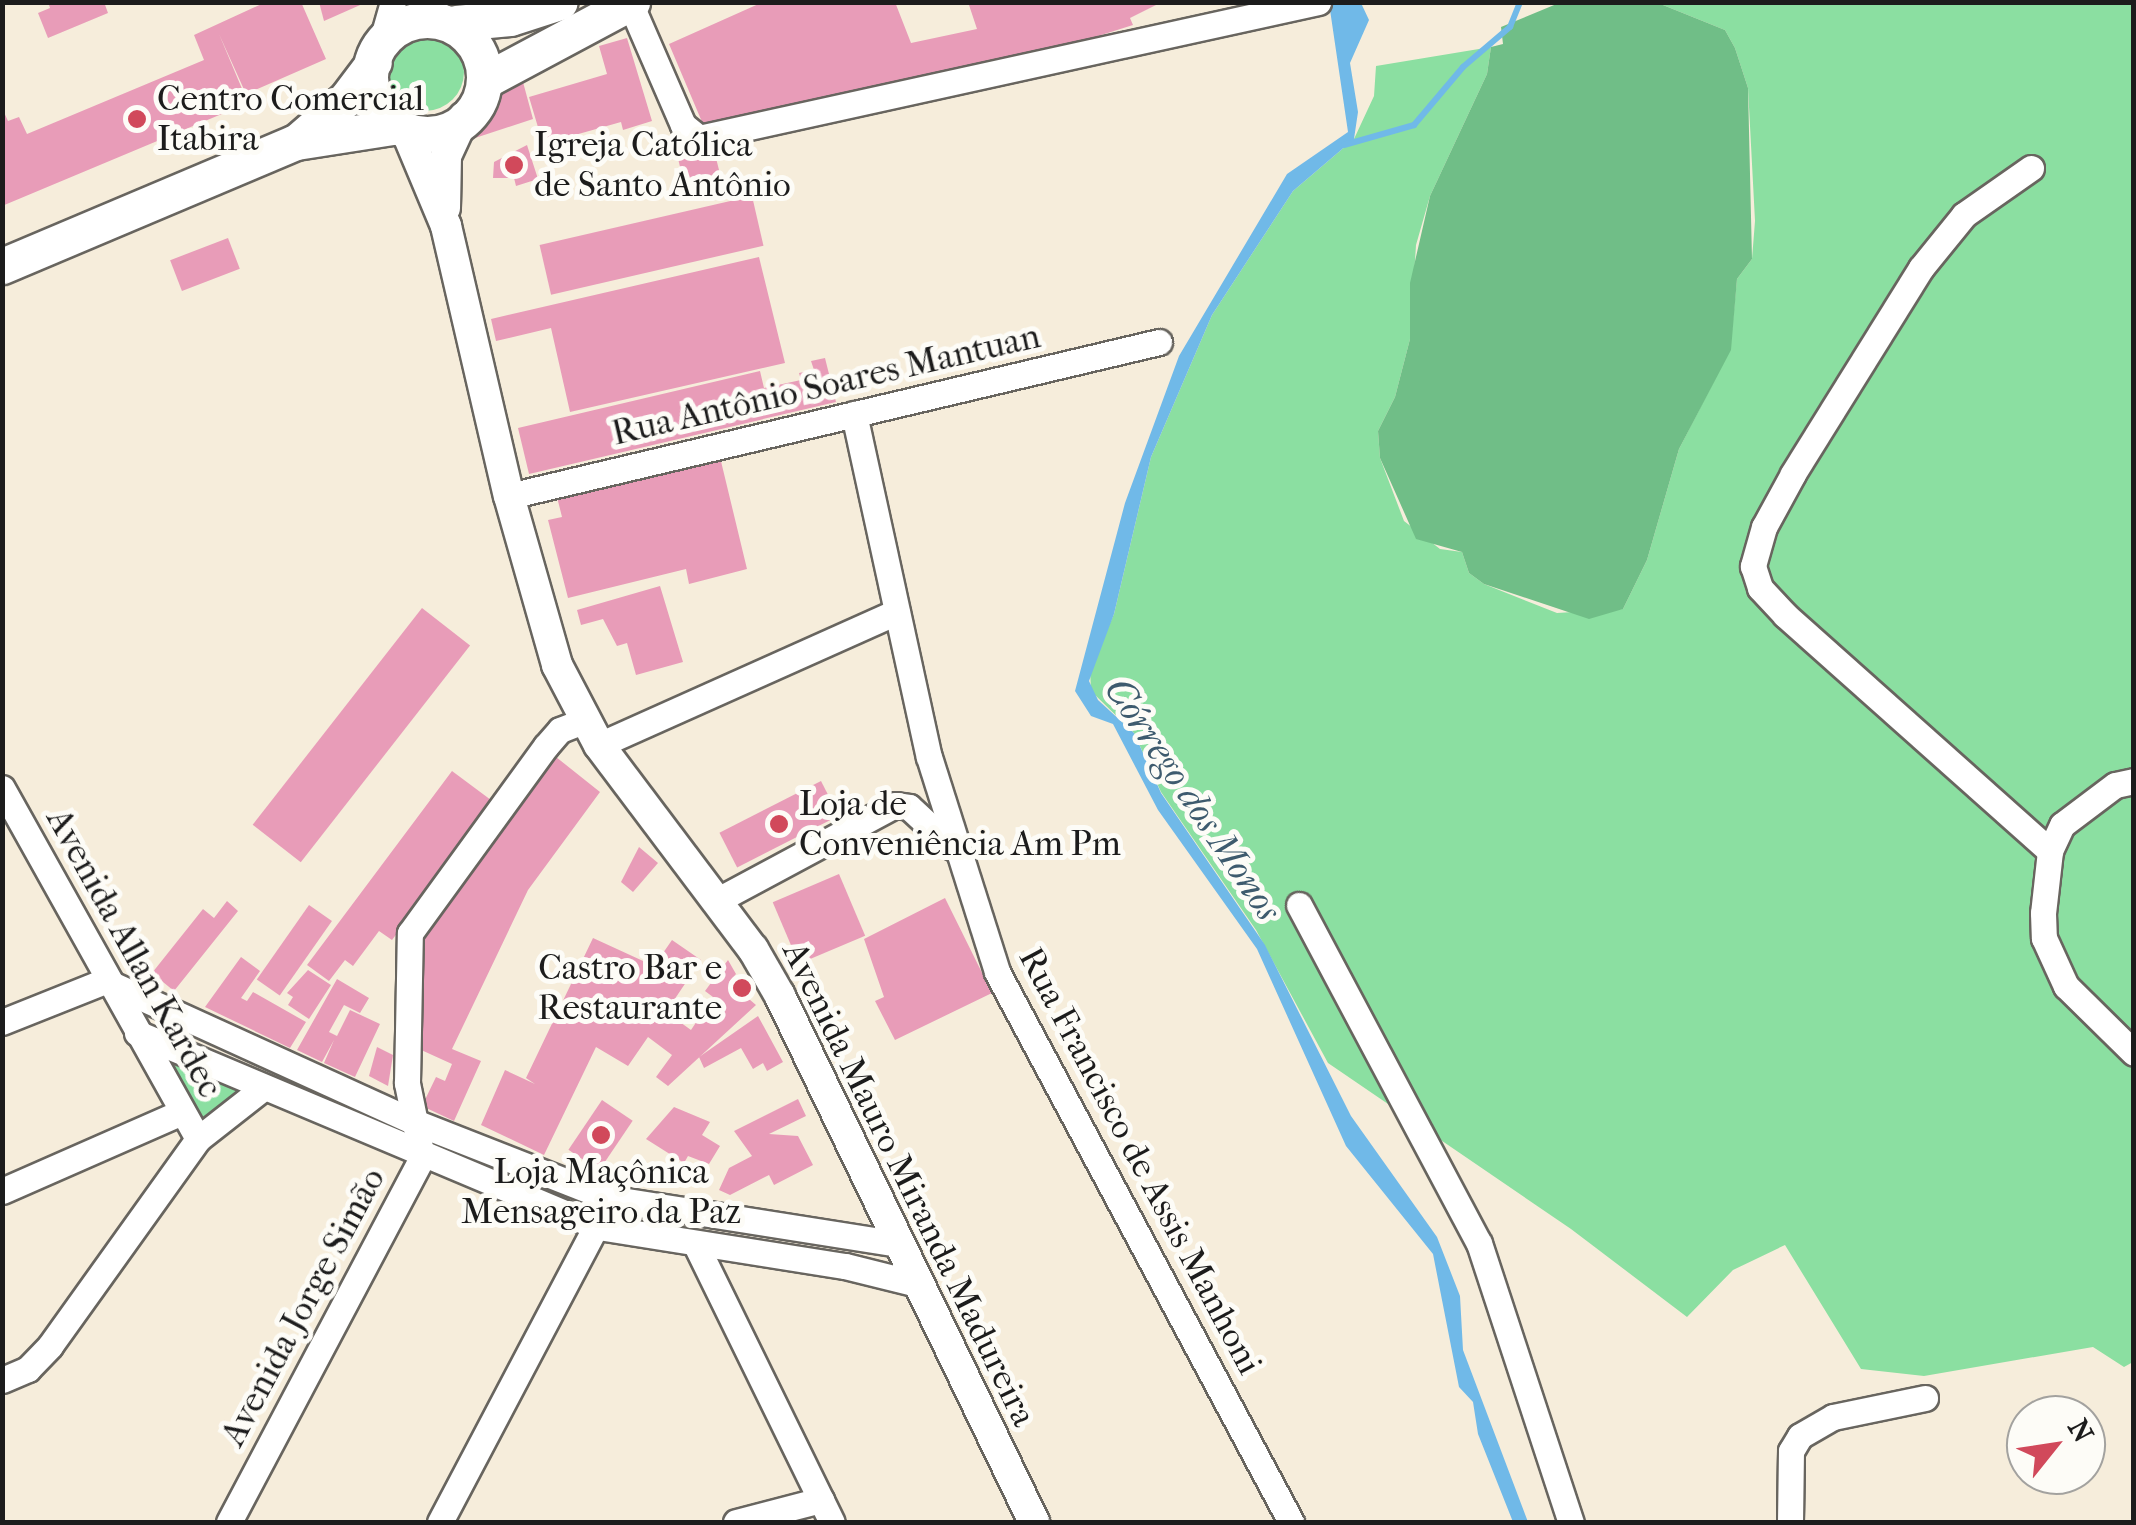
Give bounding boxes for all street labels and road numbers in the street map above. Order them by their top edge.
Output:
street label: Rua Antônio Soares Mantuan [608,315,1044,455]
street label: Avenida Allan Kardec [37,801,231,1105]
street label: Avenida Mauro Miranda Madureira [773,935,1045,1433]
street label: Rua Francisco de Assis Manhoni [1009,941,1271,1381]
street label: Avenida Jorge Simão [212,1161,394,1453]

